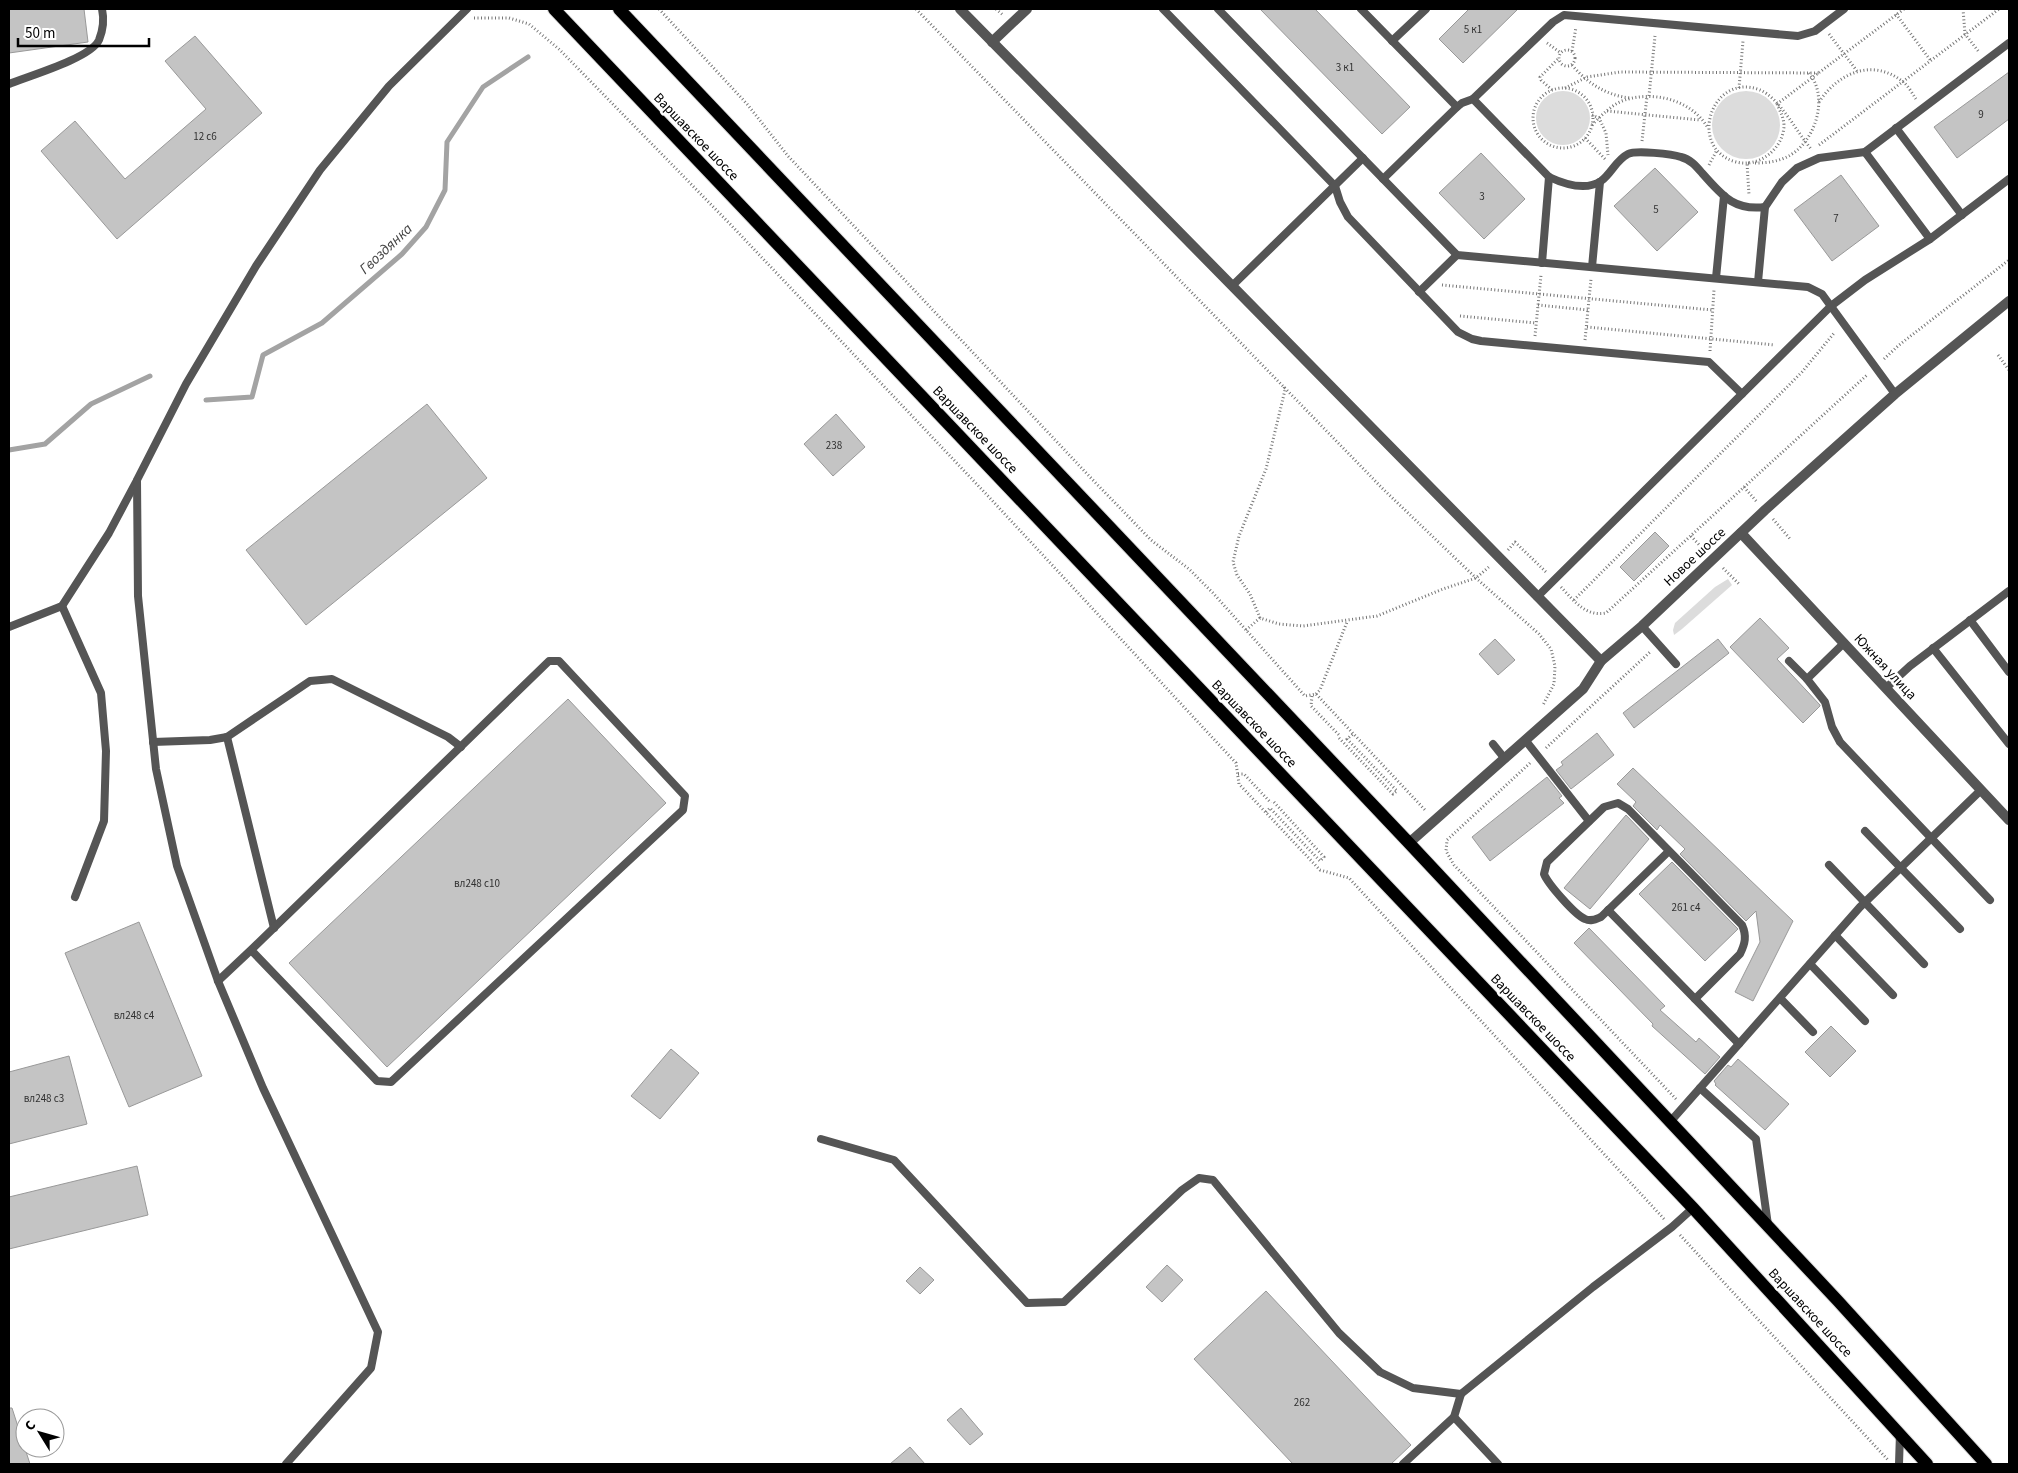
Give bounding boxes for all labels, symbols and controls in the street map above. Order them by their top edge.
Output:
scale bar [18,15,149,47]
house number: 5 к1 [1464,22,1482,37]
text: 50 m [25,23,55,44]
house number: 3 к1 [1336,60,1354,75]
street label: Варшавское шоссе [649,89,743,185]
house number: 9 [1978,107,1984,122]
house number: 12 с6 [193,129,217,144]
house number: 3 [1479,189,1485,204]
house number: 5 [1653,202,1659,217]
house number: 7 [1833,211,1839,226]
water label: Гвоздянка [355,219,417,279]
street label: Варшавское шоссе [928,382,1022,478]
house number: 238 [826,438,843,453]
street label: Новое шоссе [1660,523,1731,591]
street label: Южная улица [1849,629,1921,705]
street label: Варшавское шоссе [1207,676,1301,772]
house number: вл248 с10 [454,876,500,891]
house number: 261 с4 [1671,900,1701,915]
street label: Варшавское шоссе [1486,970,1580,1066]
house number: вл248 с4 [114,1008,155,1023]
house number: вл248 с3 [24,1091,64,1106]
street label: Варшавское шоссе [1763,1264,1857,1362]
house number: 262 [1294,1395,1310,1410]
north arrow [15,1408,65,1458]
text: С [20,1417,41,1435]

